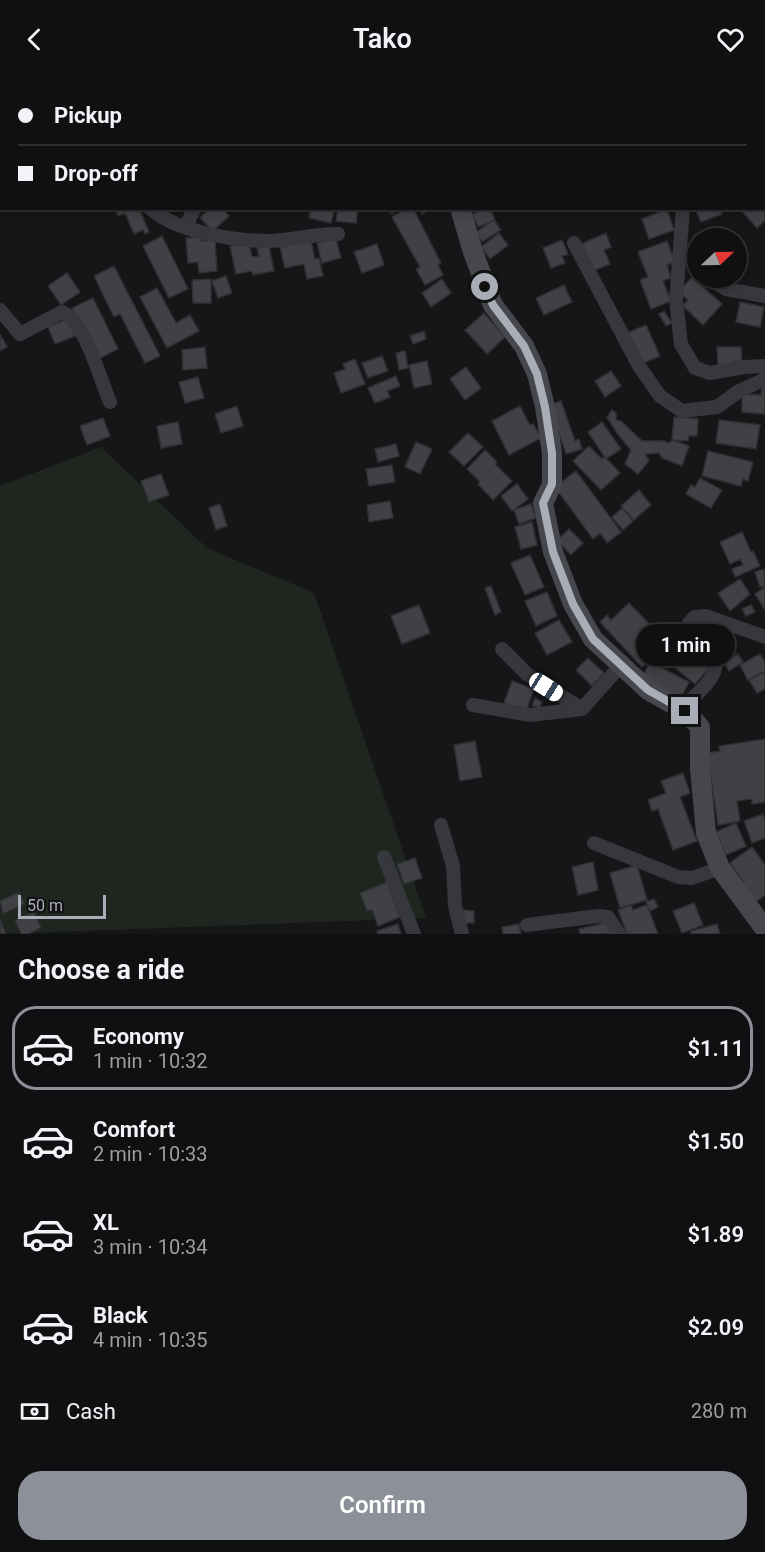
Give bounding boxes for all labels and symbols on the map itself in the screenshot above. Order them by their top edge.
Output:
north arrow [687,228,747,288]
route start [471,273,498,300]
callout: 1 min [636,624,734,666]
car [526,670,566,704]
route end [671,697,698,724]
scale bar [18,892,106,920]

